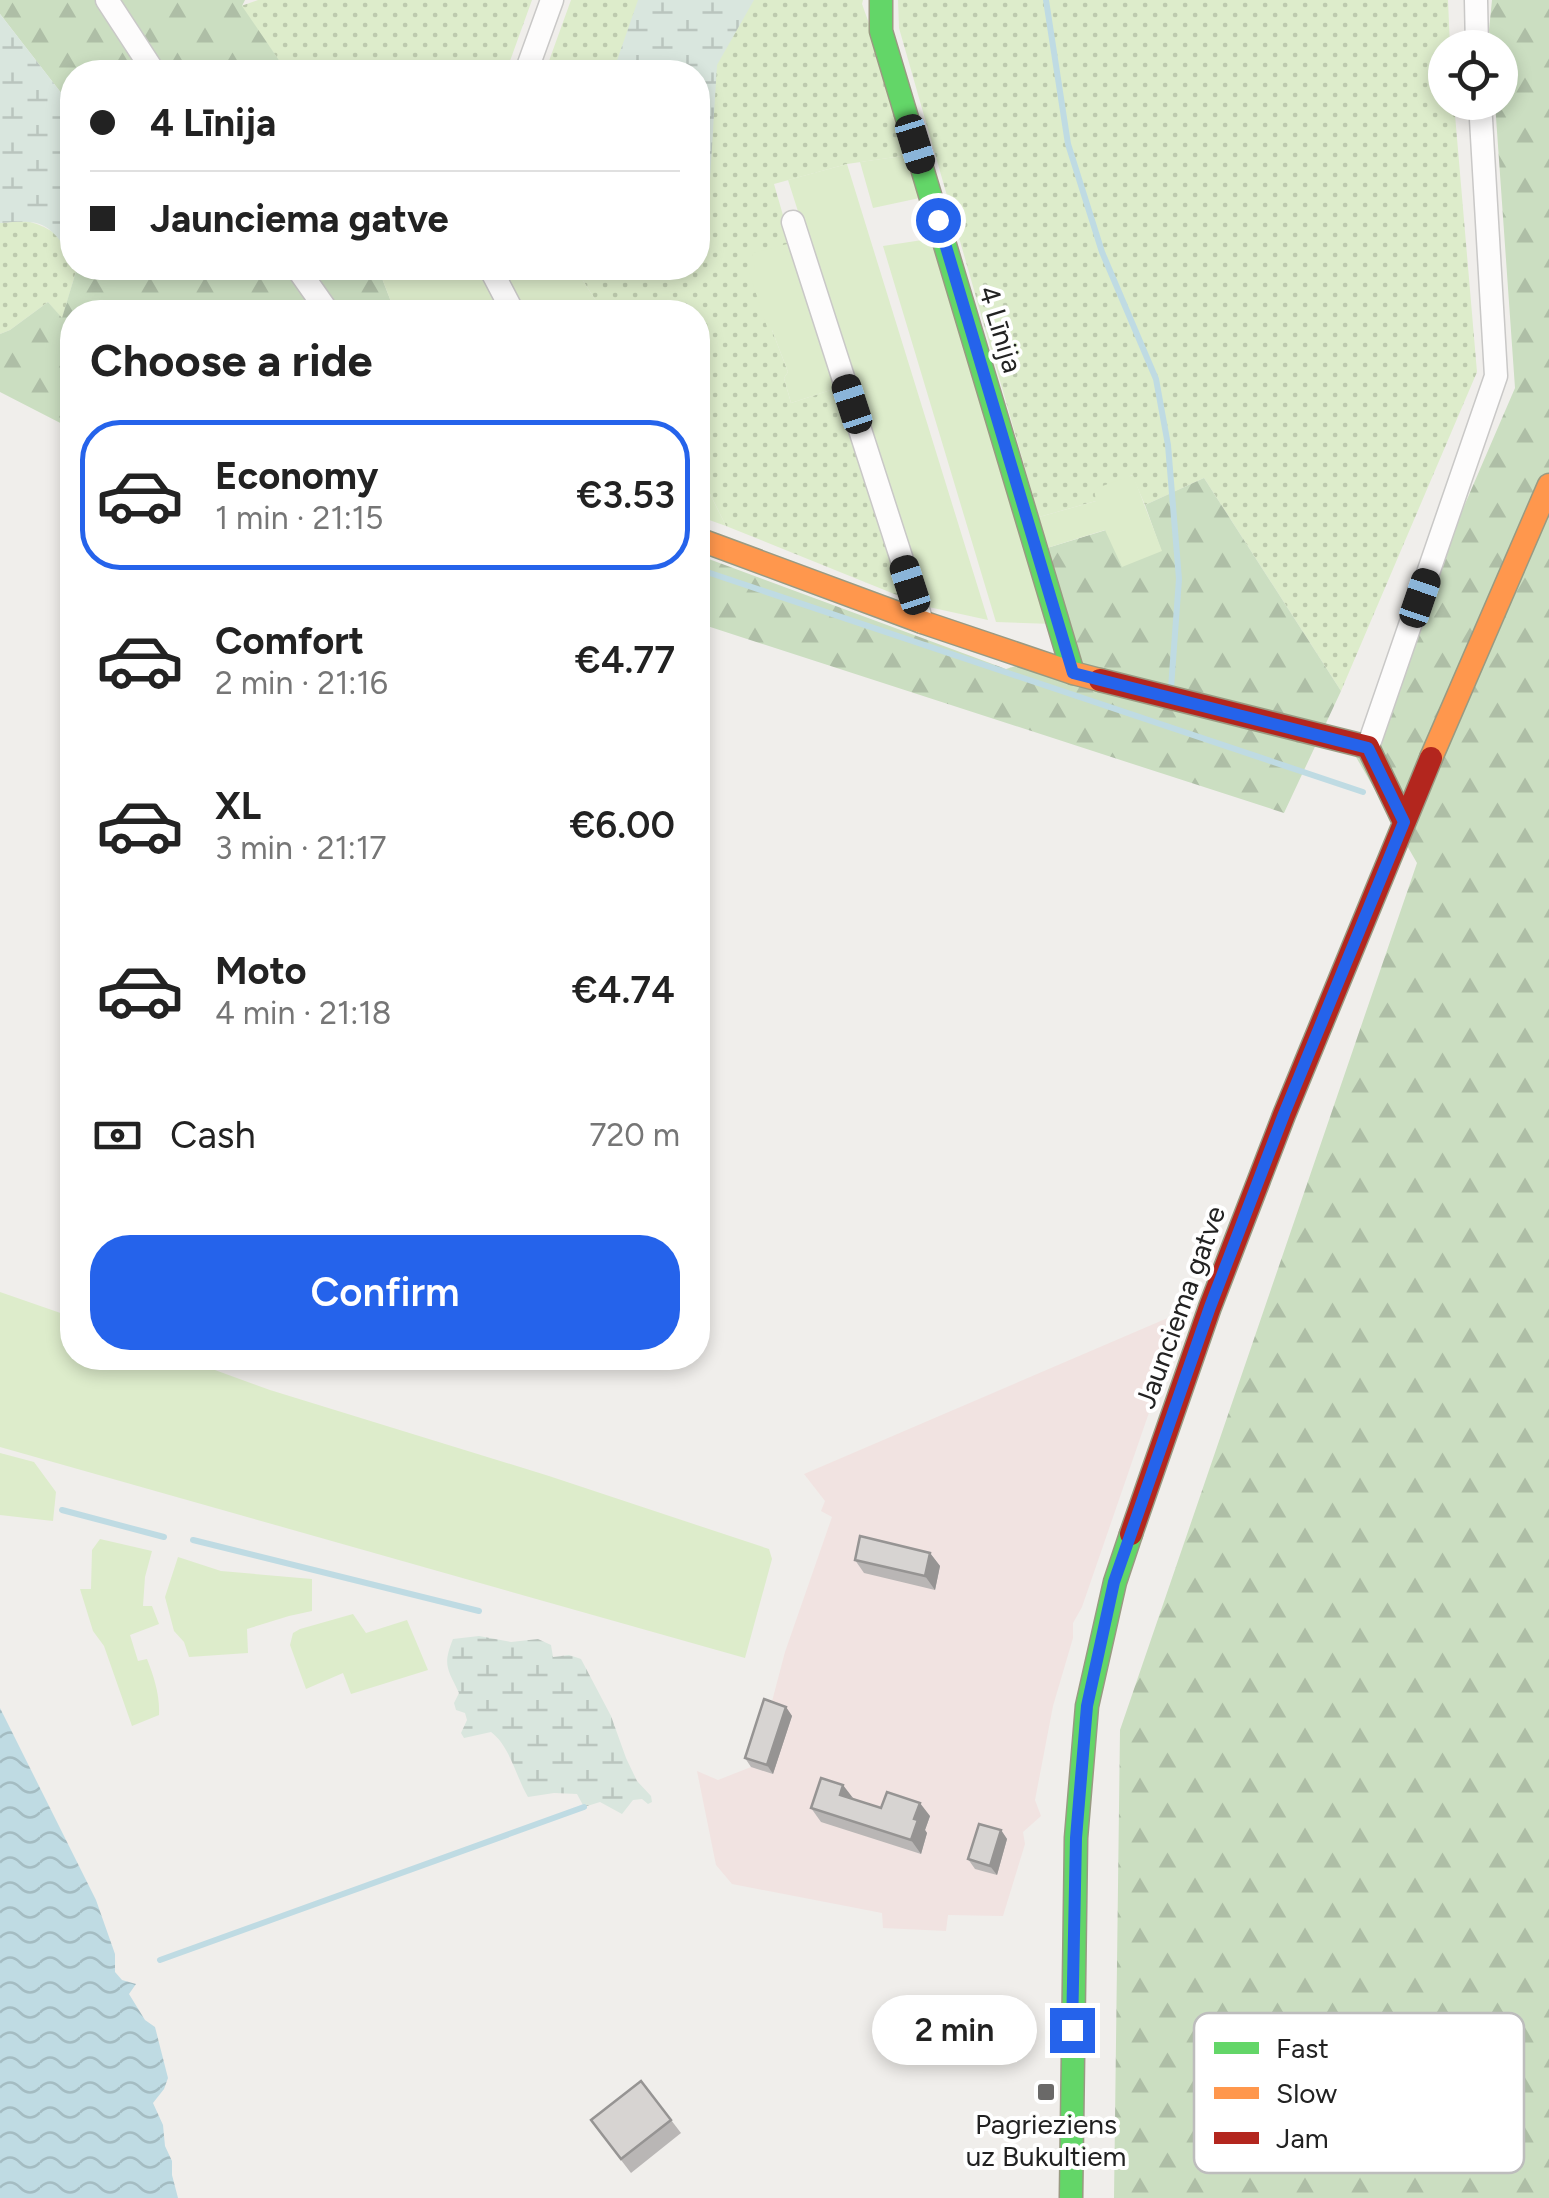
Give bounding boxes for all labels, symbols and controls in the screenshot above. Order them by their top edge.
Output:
map controls [1428,30,1518,120]
button: locate [1428,30,1518,120]
text: 4 Līnija [150,100,276,146]
car [892,111,938,177]
text: Jaunciema gatve [150,196,449,242]
route start [916,198,961,243]
street label: 4 Līnija [972,281,1030,377]
text: Choose a ride [90,333,372,387]
car [828,371,876,437]
icon: car [95,450,185,540]
text: Economy [215,453,378,499]
text: €3.53 [576,472,675,518]
text: 1 min · 21:15 [215,499,383,537]
car [886,552,934,618]
car [1396,565,1444,631]
icon: car [95,615,185,705]
text: Comfort [215,618,364,664]
text: €4.77 [575,637,675,683]
text: 2 min · 21:16 [215,664,388,702]
icon: car [95,780,185,870]
text: XL [215,783,261,829]
text: €6.00 [569,802,675,848]
text: 3 min · 21:17 [215,829,386,867]
icon: car [95,945,185,1035]
text: Moto [215,948,307,994]
text: €4.74 [572,967,675,1013]
text: 4 min · 21:18 [215,994,391,1032]
icon: cash [90,1108,145,1163]
text: Cash [170,1112,256,1158]
text: 720 m [589,1116,680,1154]
street label: Jaunciema gatve [1128,1201,1232,1413]
button: Confirm [90,1235,680,1350]
callout: 2 min [872,1995,1037,2065]
route end [1050,2008,1095,2053]
text: 2 min [915,2011,994,2049]
legend [1194,2013,1524,2173]
text: Fast [1276,2031,1329,2065]
text: Slow [1276,2076,1337,2110]
marker: Pagrieziens uz Bukultiem [1035,2081,1057,2103]
place label: Pagrieziens uz Bukultiem [966,2107,1126,2173]
text: Jam [1276,2121,1329,2155]

